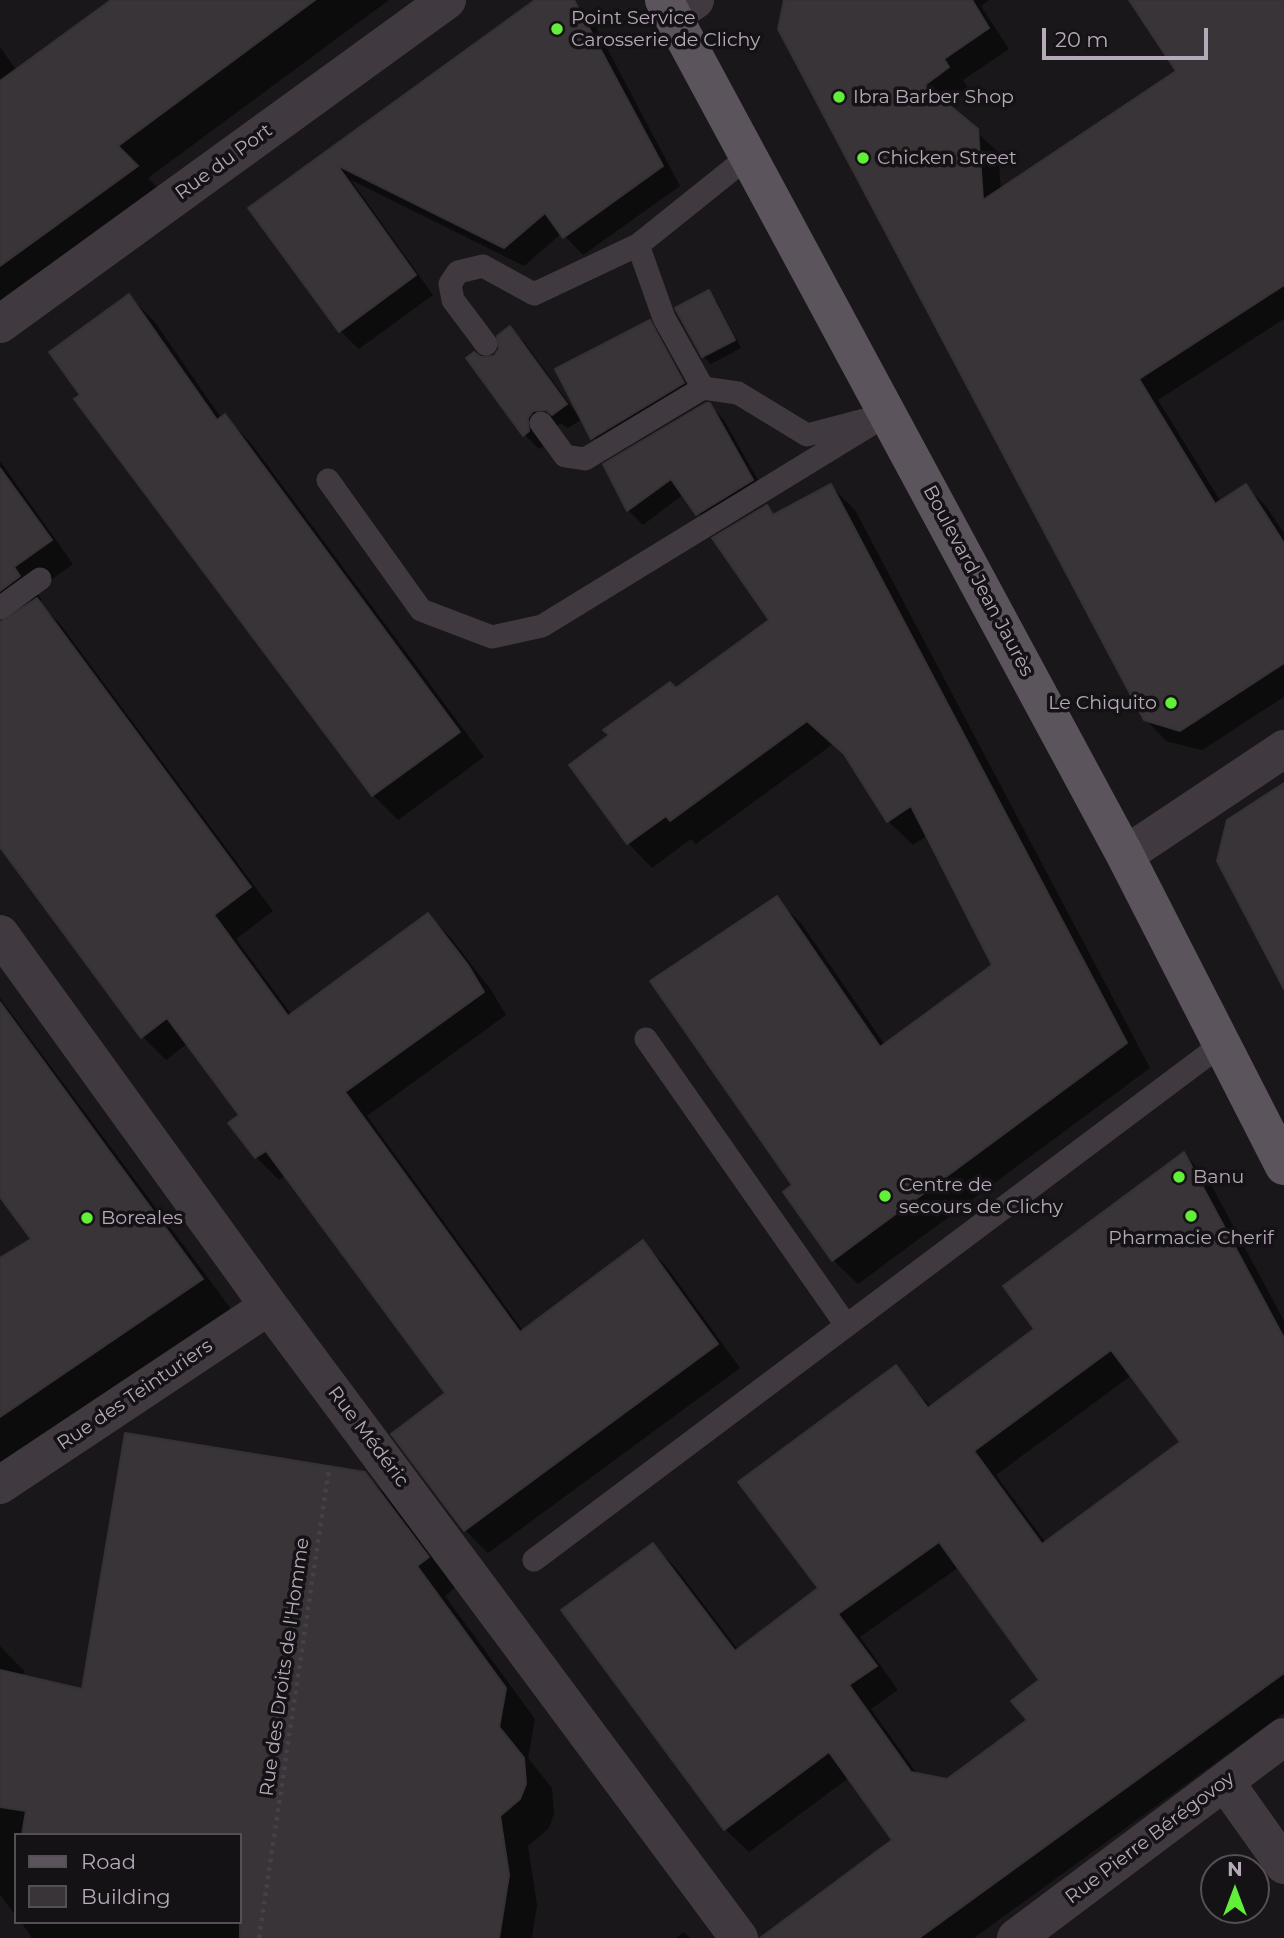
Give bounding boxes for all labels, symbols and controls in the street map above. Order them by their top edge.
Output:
place label: Point Service Carosserie de Clichy [571,7,760,51]
scale bar [1046,14,1212,58]
marker: Point Service Carosserie de Clichy [549,21,565,37]
text: 20 m [1055,27,1109,52]
place label: Ibra Barber Shop [853,86,1014,108]
marker: Ibra Barber Shop [831,89,847,105]
street label: Rue du Port [171,119,277,205]
place label: Chicken Street [877,147,1017,169]
marker: Chicken Street [855,150,871,166]
street label: Boulevard Jean Jaurès [918,482,1038,680]
place label: Le Chiquito [1048,692,1157,714]
marker: Le Chiquito [1163,695,1179,711]
place label: Banu [1193,1166,1244,1188]
marker: Banu [1171,1169,1187,1185]
place label: Centre de secours de Clichy [899,1174,1063,1218]
marker: Centre de secours de Clichy [877,1188,893,1204]
place label: Boreales [101,1207,183,1229]
marker: Pharmacie Cherif [1183,1208,1199,1224]
marker: Boreales [79,1210,95,1226]
place label: Pharmacie Cherif [1108,1227,1274,1249]
street label: Rue des Teinturiers [53,1335,217,1455]
street label: Rue Médéric [323,1382,413,1492]
street label: Rue des Droits de l'Homme [256,1536,314,1798]
street label: Rue Pierre Bérégovoy [1061,1767,1239,1909]
legend [14,1833,242,1924]
text: Road [81,1849,136,1874]
north arrow [1200,1854,1270,1924]
text: N [1227,1858,1243,1881]
text: Building [81,1884,171,1909]

